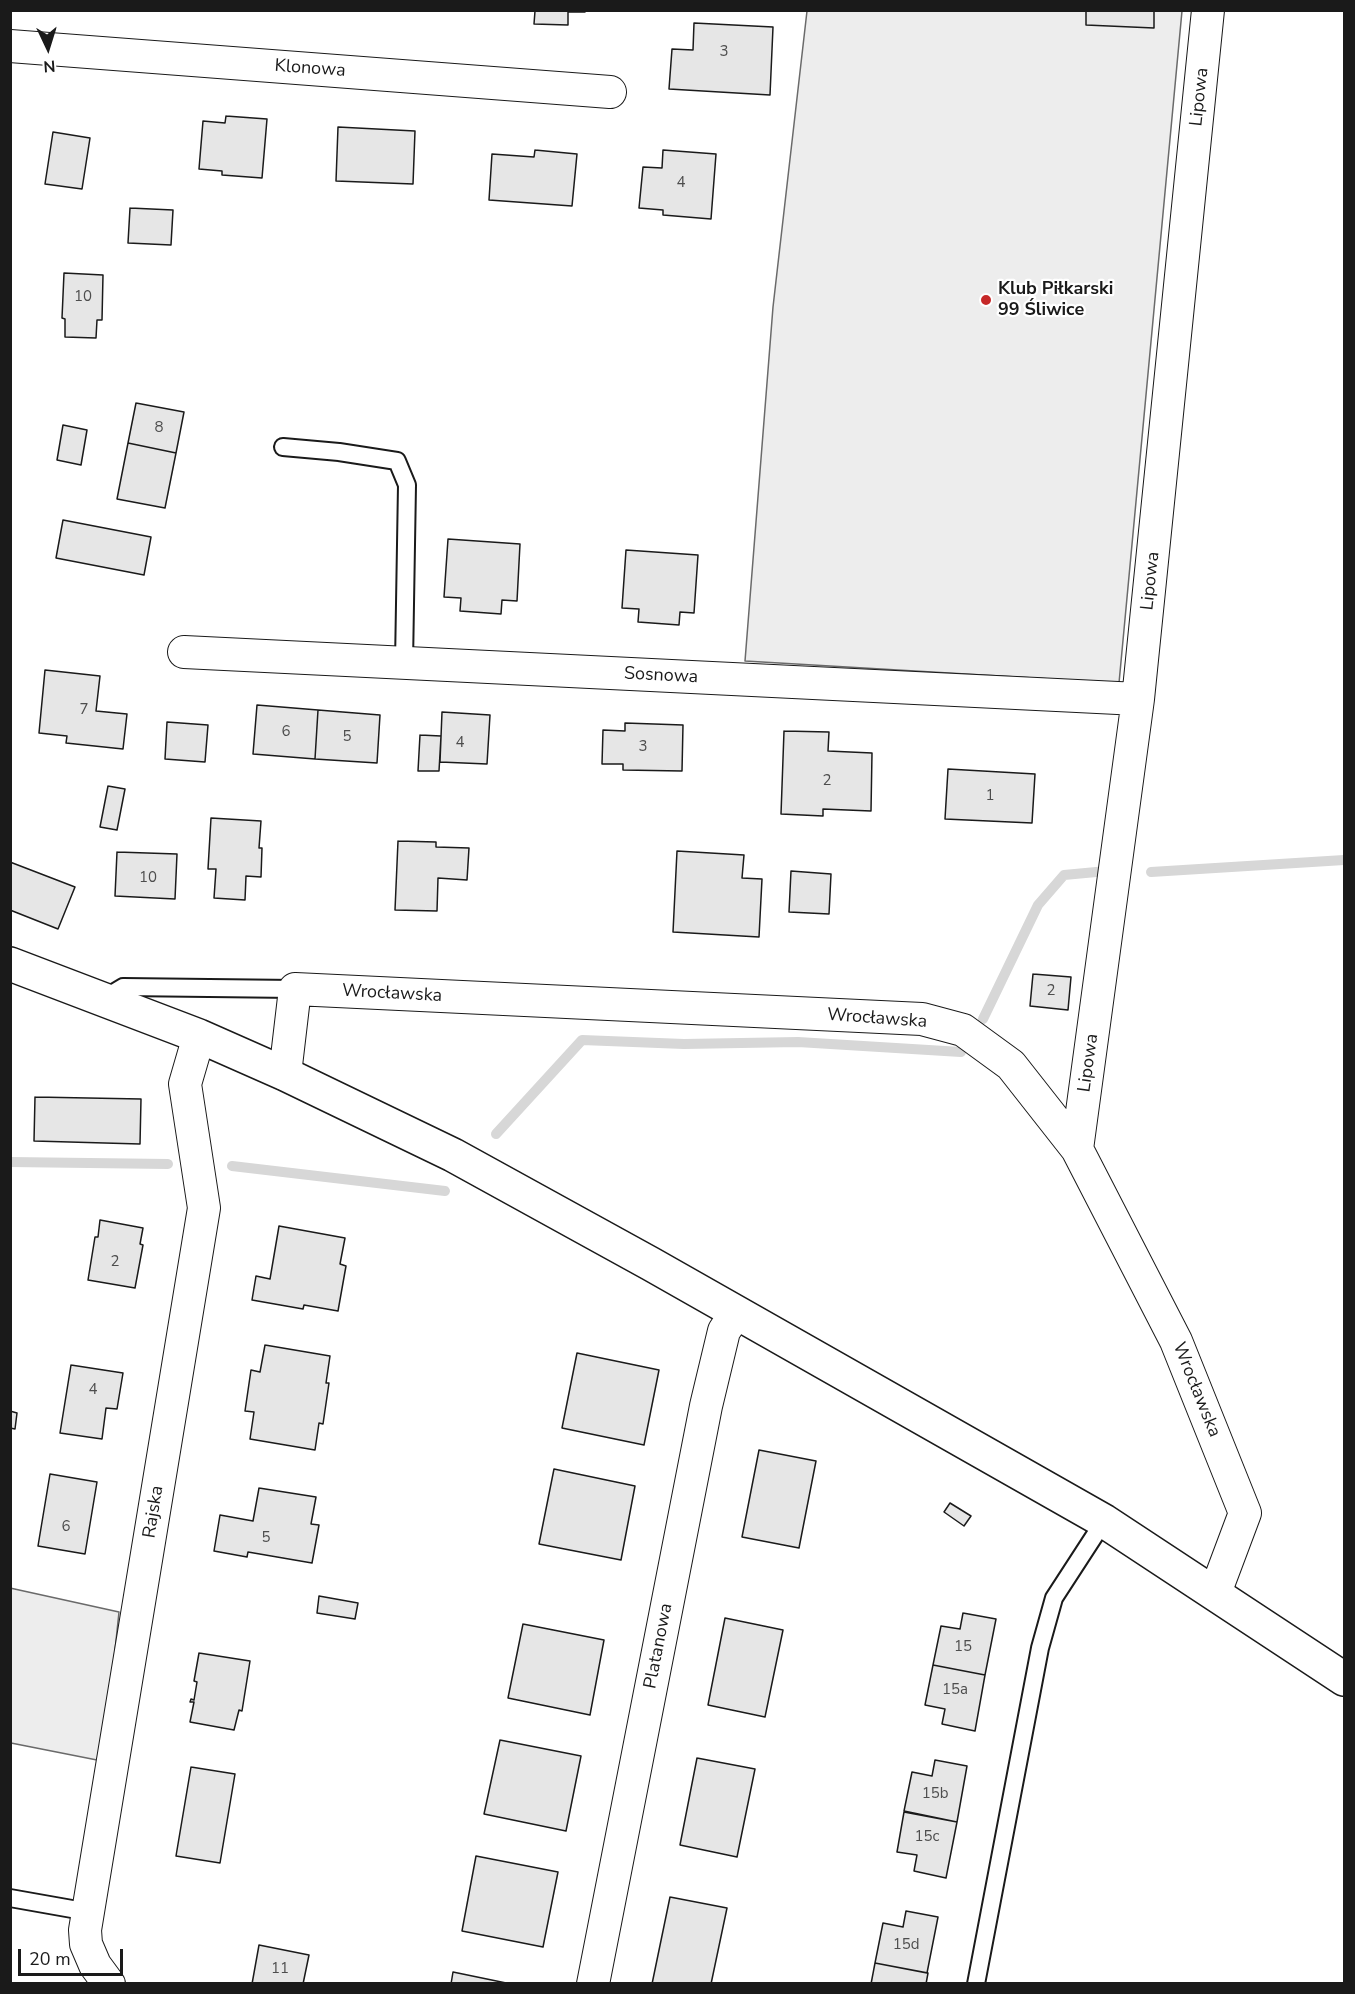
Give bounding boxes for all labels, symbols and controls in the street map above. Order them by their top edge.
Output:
north arrow [18,18,78,78]
house number: 3 [720,43,728,61]
text: N [43,55,56,77]
street label: Klonowa [274,56,346,82]
street label: Lipowa [1186,67,1214,127]
house number: 4 [677,174,685,192]
place label: Klub Piłkarski 99 Śliwice [998,279,1113,322]
house number: 10 [74,288,92,306]
marker: Klub Piłkarski 99 Śliwice [979,293,993,307]
house number: 8 [155,419,163,437]
street label: Lipowa [1137,551,1165,611]
street label: Sosnowa [623,663,699,689]
house number: 7 [80,701,88,719]
house number: 6 [282,723,290,741]
house number: 5 [343,728,351,746]
house number: 4 [456,734,464,752]
house number: 3 [639,738,647,756]
house number: 2 [823,772,831,790]
house number: 1 [986,787,994,805]
house number: 10 [139,869,157,887]
street label: Wrocławska [341,981,443,1007]
house number: 2 [1047,982,1055,1000]
street label: Wrocławska [826,1005,928,1033]
street label: Lipowa [1074,1032,1104,1094]
house number: 2 [111,1253,119,1271]
street label: Wrocławska [1167,1339,1225,1441]
house number: 4 [89,1381,97,1399]
street label: Rajska [139,1484,169,1540]
house number: 6 [62,1518,70,1536]
house number: 5 [262,1529,270,1547]
street label: Platanowa [640,1601,678,1691]
house number: 15 [954,1638,972,1656]
house number: 15a [942,1681,968,1699]
house number: 15b [922,1785,948,1803]
house number: 15c [915,1828,939,1846]
house number: 15d [893,1936,919,1954]
scale bar [21,1937,126,1975]
text: 20 m [29,1947,71,1971]
house number: 11 [271,1960,289,1978]

